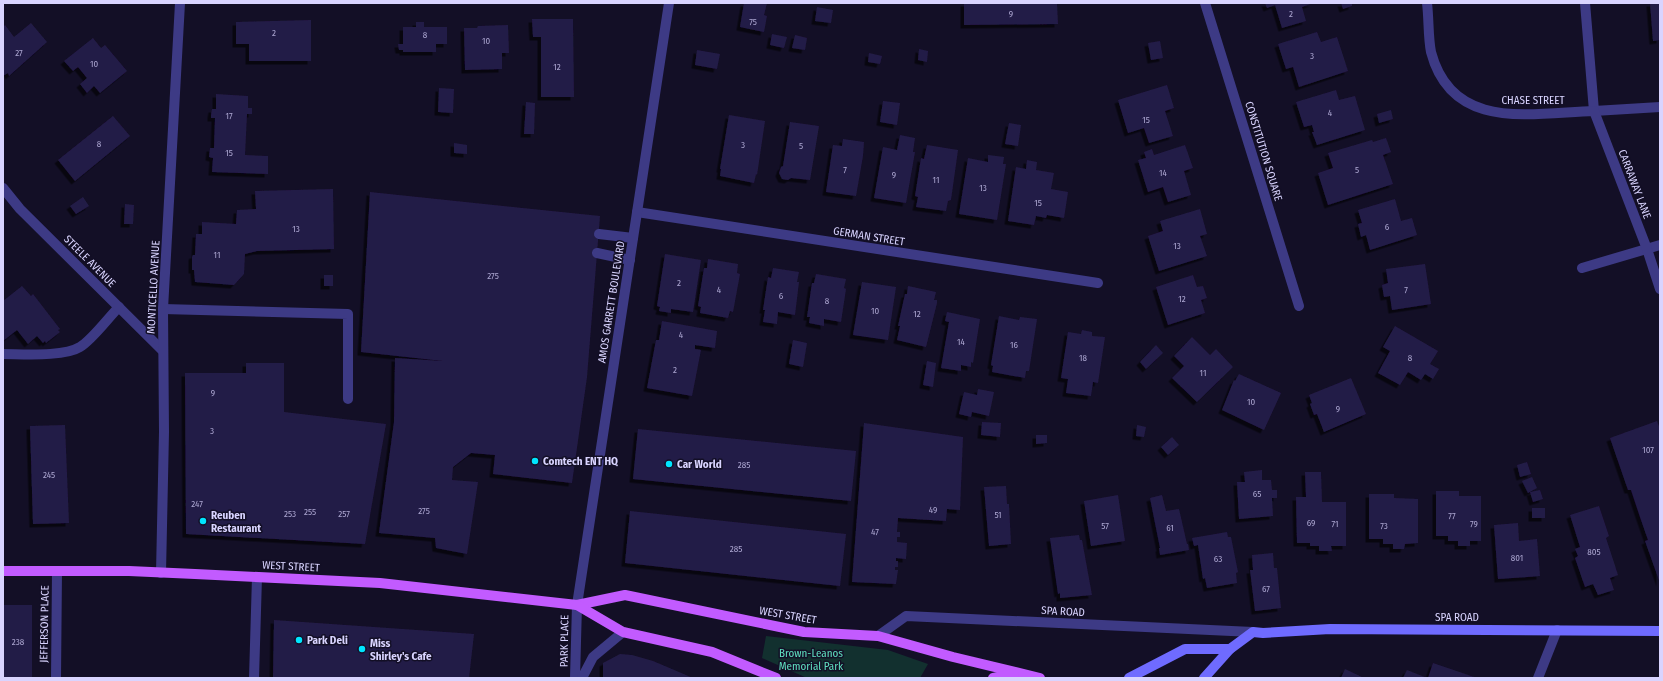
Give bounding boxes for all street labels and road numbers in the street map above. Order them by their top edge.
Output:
street label: CHASE STREET [1502,94,1565,107]
street label: CONSTITUTION SQUARE [1242,100,1285,203]
street label: CARRAWAY LANE [1615,148,1654,221]
street label: GERMAN STREET [832,224,906,249]
street label: STEELE AVENUE [61,233,118,290]
street label: MONTICELLO AVENUE [145,240,162,334]
street label: AMOS GARRETT BOULEVARD [595,240,628,364]
street label: WEST STREET [262,558,321,575]
street label: JEFFERSON PLACE [37,585,52,663]
street label: WEST STREET [758,604,818,627]
street label: SPA ROAD [1041,604,1085,619]
street label: SPA ROAD [1435,611,1479,624]
street label: PARK PLACE [558,615,571,667]

